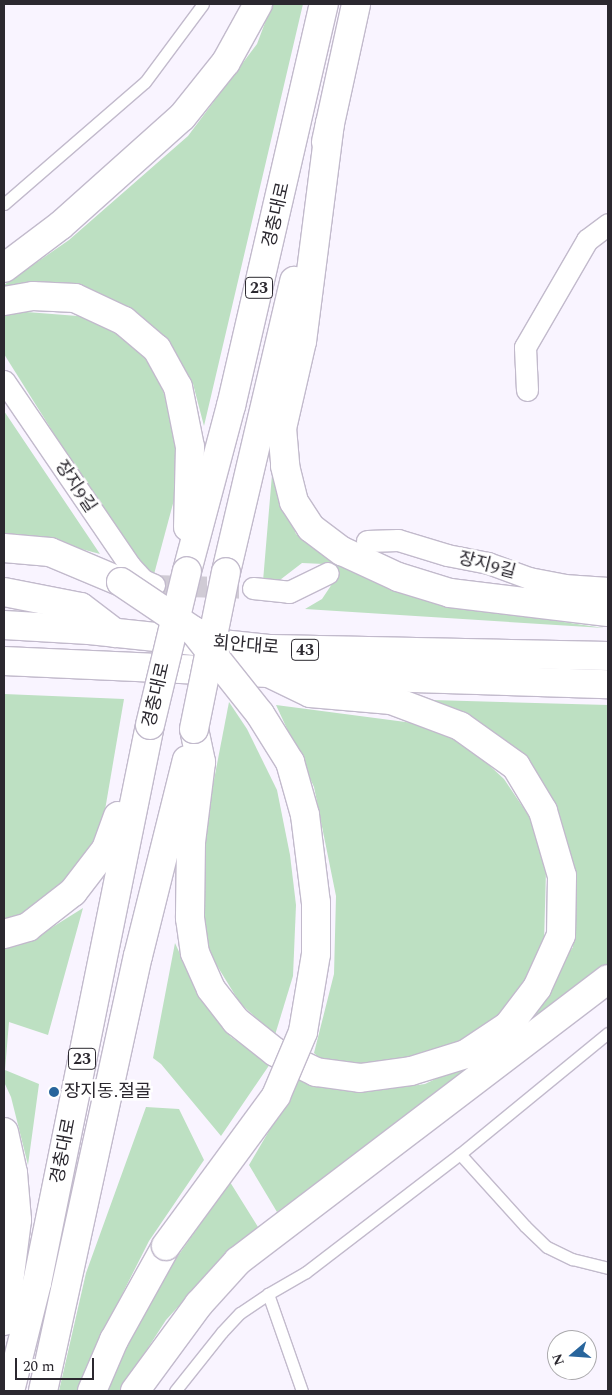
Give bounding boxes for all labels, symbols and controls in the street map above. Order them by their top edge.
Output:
street label: 경충대로 [259,180,295,250]
road number: 23 [244,274,274,302]
street label: 장지9길 [50,457,100,517]
street label: 장지9길 [456,548,518,584]
street label: 회안대로 [212,632,280,660]
road number: 43 [290,636,320,664]
street label: 경충대로 [139,660,175,730]
road number: 23 [67,1046,97,1072]
place label: 장지동.절골 [64,1081,151,1103]
marker: 장지동.절골 [48,1086,60,1098]
street label: 경충대로 [47,1116,81,1186]
north arrow [547,1330,597,1380]
scale bar [18,1348,96,1380]
text: N [546,1351,570,1368]
text: 20 m [23,1355,55,1378]

